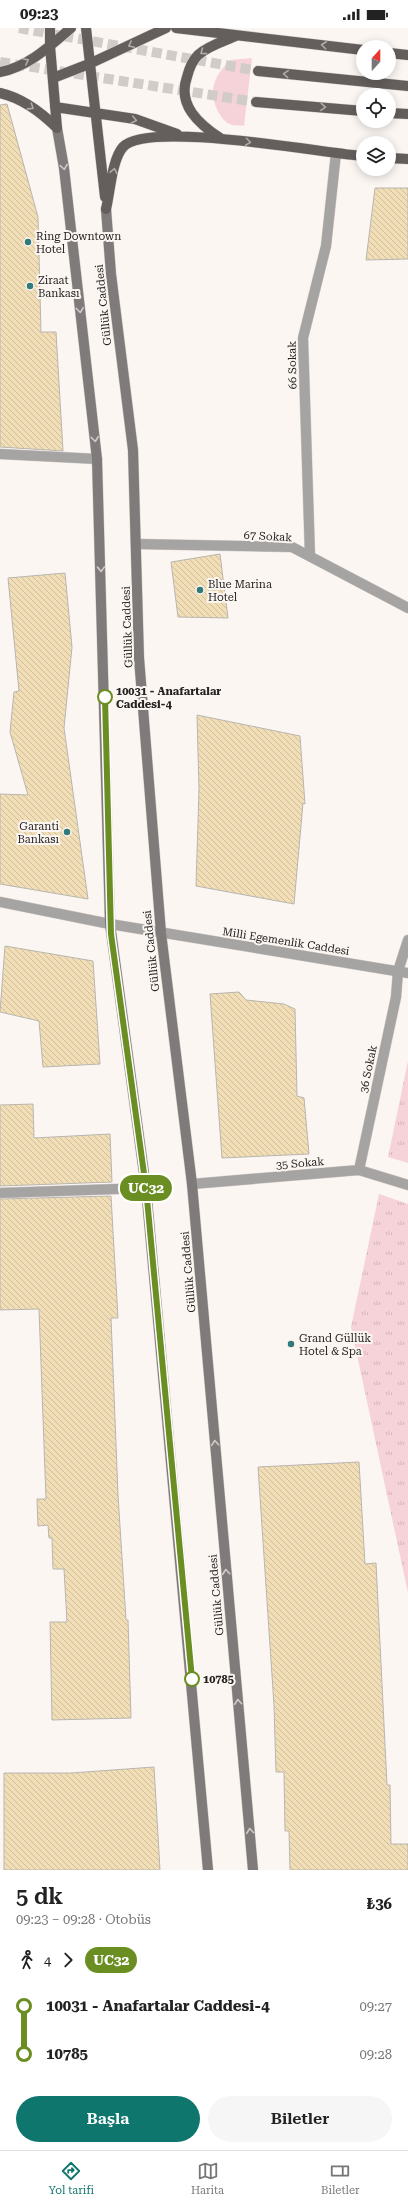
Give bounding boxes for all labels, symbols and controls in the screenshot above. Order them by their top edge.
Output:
text: 09:23 [20,5,58,23]
one-way arrow [127,40,135,48]
north arrow [356,40,396,80]
map controls [356,40,396,176]
one-way arrow [321,41,327,50]
one-way arrow [200,47,207,55]
one-way arrow [22,59,29,66]
one-way arrow [283,70,289,79]
button: locate [356,88,396,128]
one-way arrow [27,102,34,110]
one-way arrow [320,103,326,112]
one-way arrow [131,115,138,123]
button: layers [356,136,396,176]
one-way arrow [245,137,251,146]
one-way arrow [59,164,68,170]
one-way arrow [110,168,118,174]
place label: Ring Downtown Hotel [36,230,121,256]
marker: Ring Downtown Hotel [23,237,33,247]
street label: Güllük Caddesi [93,263,114,346]
place label: Ziraat Bankası [38,274,80,300]
marker: Ziraat Bankası [25,281,35,291]
one-way arrow [76,307,85,313]
street label: 66 Sokak [286,341,299,389]
one-way arrow [90,436,99,442]
street label: 67 Sokak [243,529,293,544]
one-way arrow [97,566,105,572]
place label: Blue Marina Hotel [208,578,272,604]
street label: Güllük Caddesi [120,585,135,668]
marker: Blue Marina Hotel [195,585,205,595]
place label: 10031 - Anafartalar Caddesi-4 [116,685,221,711]
marker: 10031 - Anafartalar Caddesi-4 [97,689,113,705]
place label: Garanti Bankası [18,820,59,846]
marker: Garanti Bankası [62,827,72,837]
street label: Güllük Caddesi [141,909,162,992]
street label: Milli Egemenlik Caddesi [221,925,351,958]
street label: 36 Sokak [357,1044,380,1094]
street label: 35 Sokak [275,1155,325,1172]
line badge: UC32 [118,1175,174,1201]
text: UC32 [128,1180,164,1196]
street label: Güllük Caddesi [178,1230,199,1313]
place label: Grand Güllük Hotel & Spa [299,1332,371,1358]
marker: Grand Güllük Hotel & Spa [286,1339,296,1349]
one-way arrow [210,1440,219,1446]
street label: Güllük Caddesi [206,1553,227,1636]
one-way arrow [222,1569,231,1575]
marker: 10785 [184,1671,200,1687]
place label: 10785 [203,1673,234,1686]
one-way arrow [233,1699,242,1705]
one-way arrow [245,1828,254,1834]
text: 5 dk [16,1884,63,1909]
text: ₺36 [367,1895,392,1913]
text: 09:23 – 09:28 · Otobüs [16,1912,151,1927]
icon: walk [16,1949,38,1971]
icon: forward [57,1949,79,1971]
text: UC32 [93,1952,129,1968]
text: 4 [44,1953,51,1968]
text: 10031 - Anafartalar Caddesi-4 [46,1997,270,2015]
text: 09:27 [360,1999,392,2014]
text: 10785 [46,2045,88,2063]
text: 09:28 [360,2047,392,2062]
button: Başla [16,2096,200,2142]
button: Biletler [208,2096,392,2142]
tab: Yol tarifi [49,2160,94,2197]
tab: Harita [191,2160,224,2197]
tab: Biletler [321,2160,359,2197]

